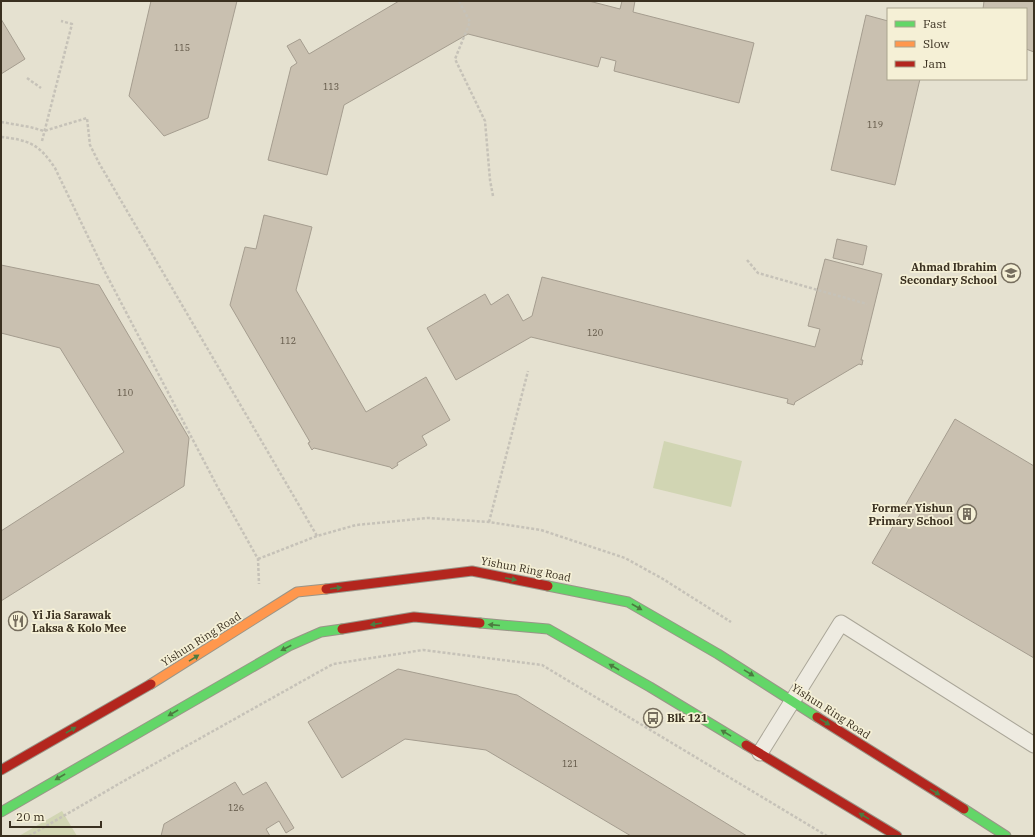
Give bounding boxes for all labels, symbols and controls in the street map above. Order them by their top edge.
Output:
legend [887,8,1027,80]
text: Fast [923,16,947,31]
text: Slow [923,36,950,51]
house number: 115 [174,42,190,53]
text: Jam [923,56,947,71]
house number: 113 [323,81,339,92]
house number: 119 [867,119,883,130]
place label: Ahmad Ibrahim Secondary School [900,260,997,287]
school or university icon: Ahmad Ibrahim Secondary School [1000,262,1022,284]
house number: 120 [587,327,603,338]
house number: 112 [280,335,296,346]
house number: 110 [117,387,133,398]
place label: Former Yishun Primary School [868,501,953,528]
building icon: Former Yishun Primary School [956,503,978,525]
street label: Yishun Ring Road [480,553,573,585]
one-way arrow [504,576,517,582]
one-way arrow [330,585,342,591]
one-way arrow [631,603,643,610]
place label: Yi Jia Sarawak Laksa & Kolo Mee [32,608,126,635]
street label: Yishun Ring Road [158,609,244,669]
restaurant icon: Yi Jia Sarawak Laksa & Kolo Mee [7,610,29,632]
one-way arrow [370,621,382,627]
one-way arrow [488,621,500,628]
one-way arrow [280,645,292,651]
one-way arrow [189,654,199,662]
one-way arrow [608,663,620,670]
one-way arrow [744,669,754,677]
street label: Yishun Ring Road [789,680,873,742]
bus stop icon: Blk 121 [642,707,664,729]
one-way arrow [167,709,179,716]
place label: Blk 121 [667,711,708,725]
one-way arrow [820,718,830,726]
one-way arrow [65,726,77,733]
one-way arrow [720,730,732,737]
house number: 121 [562,758,578,769]
one-way arrow [54,774,66,781]
one-way arrow [929,788,941,795]
house number: 126 [228,802,244,813]
scale bar [10,803,101,829]
text: 20 m [16,809,45,824]
one-way arrow [858,812,870,819]

